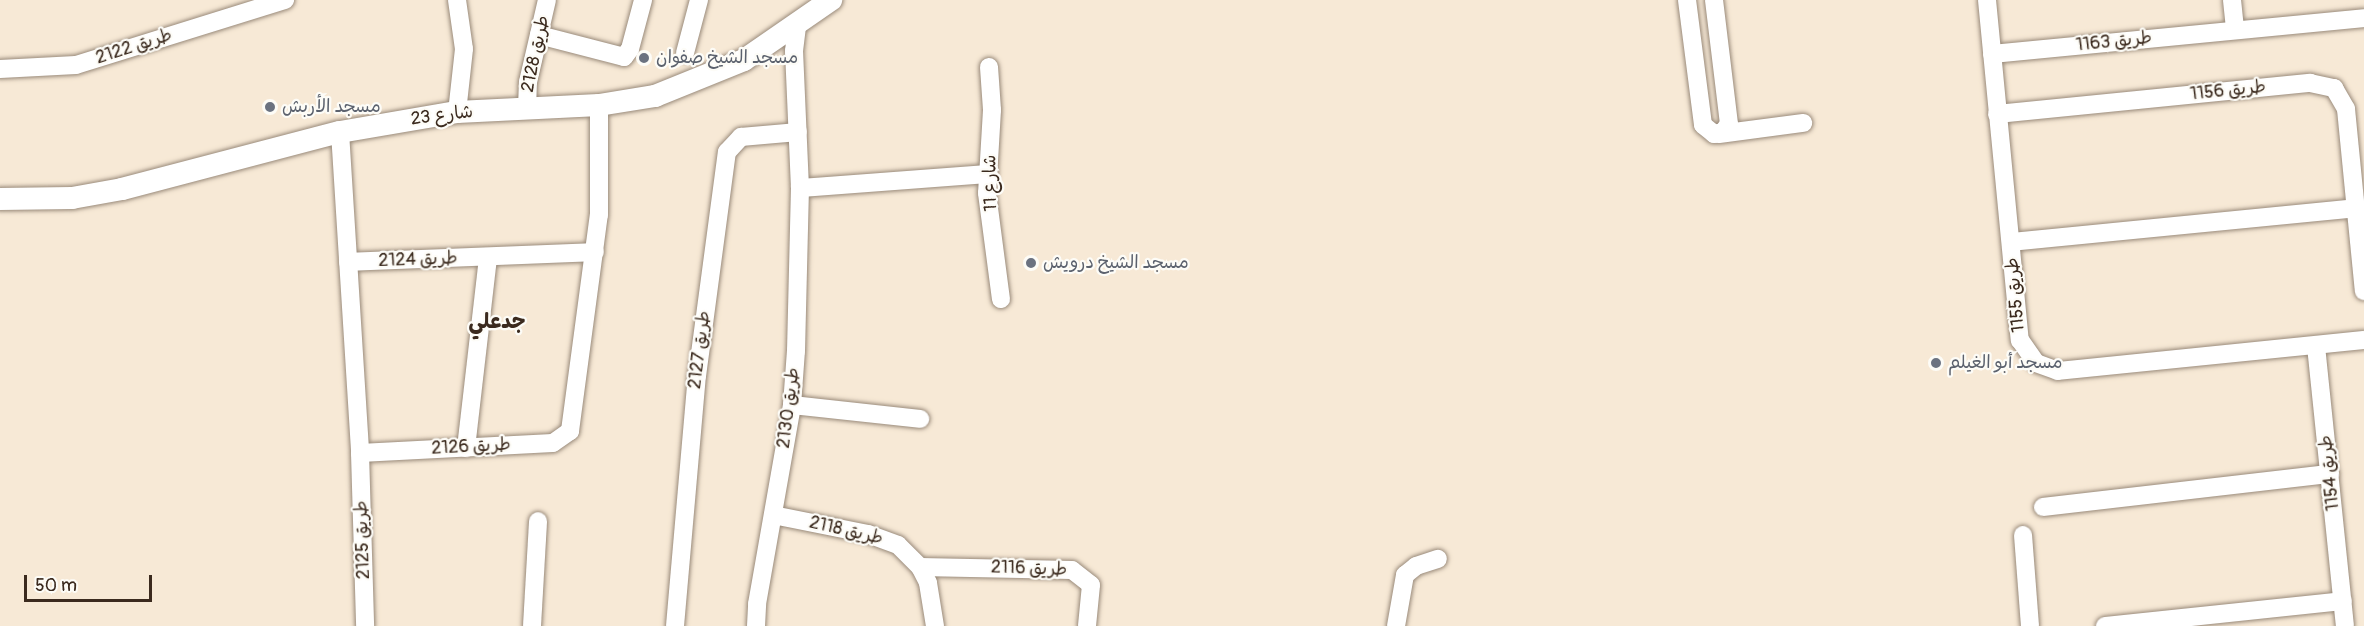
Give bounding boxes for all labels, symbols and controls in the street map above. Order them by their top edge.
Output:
street label: طريق 2128 [517,14,555,94]
street label: طريق 2122 [93,25,175,69]
street label: طريق 1163 [2075,27,2153,57]
place label: مسجد الشيخ صفوان [656,47,798,69]
marker: مسجد الشيخ صفوان [637,51,651,65]
street label: طريق 1156 [2189,76,2267,106]
place label: مسجد الأربش [282,96,381,118]
marker: مسجد الأربش [263,100,277,114]
street label: شارع 23 [410,101,474,131]
street label: شارع 11 [980,154,1002,212]
street label: طريق 2124 [378,248,458,272]
place label: مسجد الشيخ درويش [1043,252,1189,274]
marker: مسجد الشيخ درويش [1024,256,1038,270]
street label: طريق 1155 [2002,257,2030,333]
district label: جدعلي [469,309,525,335]
street label: طريق 2127 [685,310,715,390]
place label: مسجد أبو الغيلم [1948,352,2063,374]
marker: مسجد أبو الغيلم [1929,356,1943,370]
street label: طريق 2130 [773,366,805,450]
street label: طريق 2126 [431,434,511,460]
street label: طريق 1154 [2315,434,2345,512]
street label: طريق 2125 [351,500,375,580]
street label: طريق 2118 [807,512,885,550]
street label: طريق 2116 [990,557,1068,581]
scale bar [27,563,154,601]
text: 50 m [35,574,77,597]

